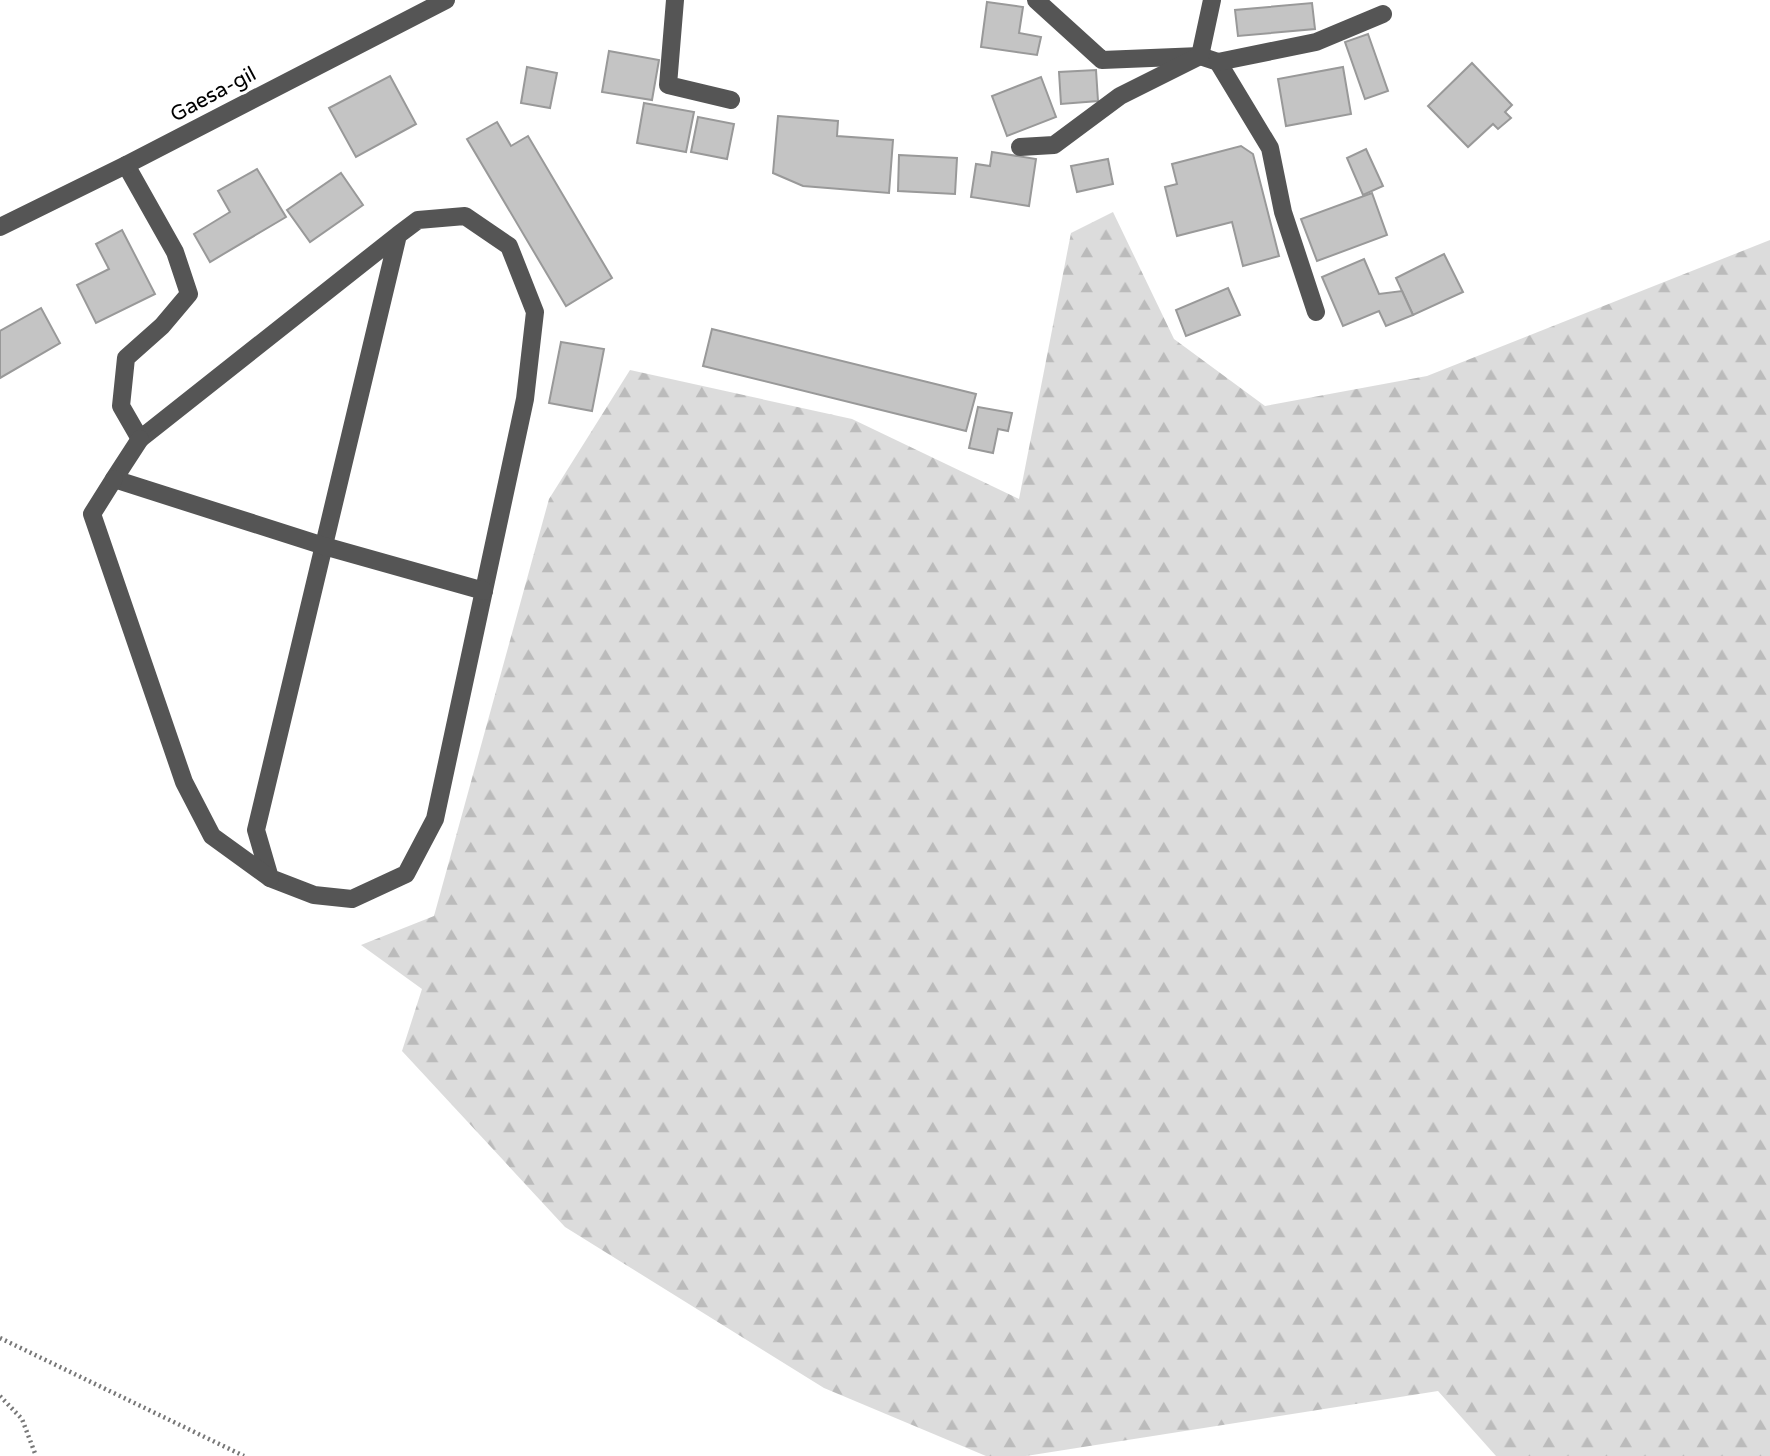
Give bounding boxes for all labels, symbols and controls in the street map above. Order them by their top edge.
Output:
street label: Gaesa-gil [166,61,260,127]

